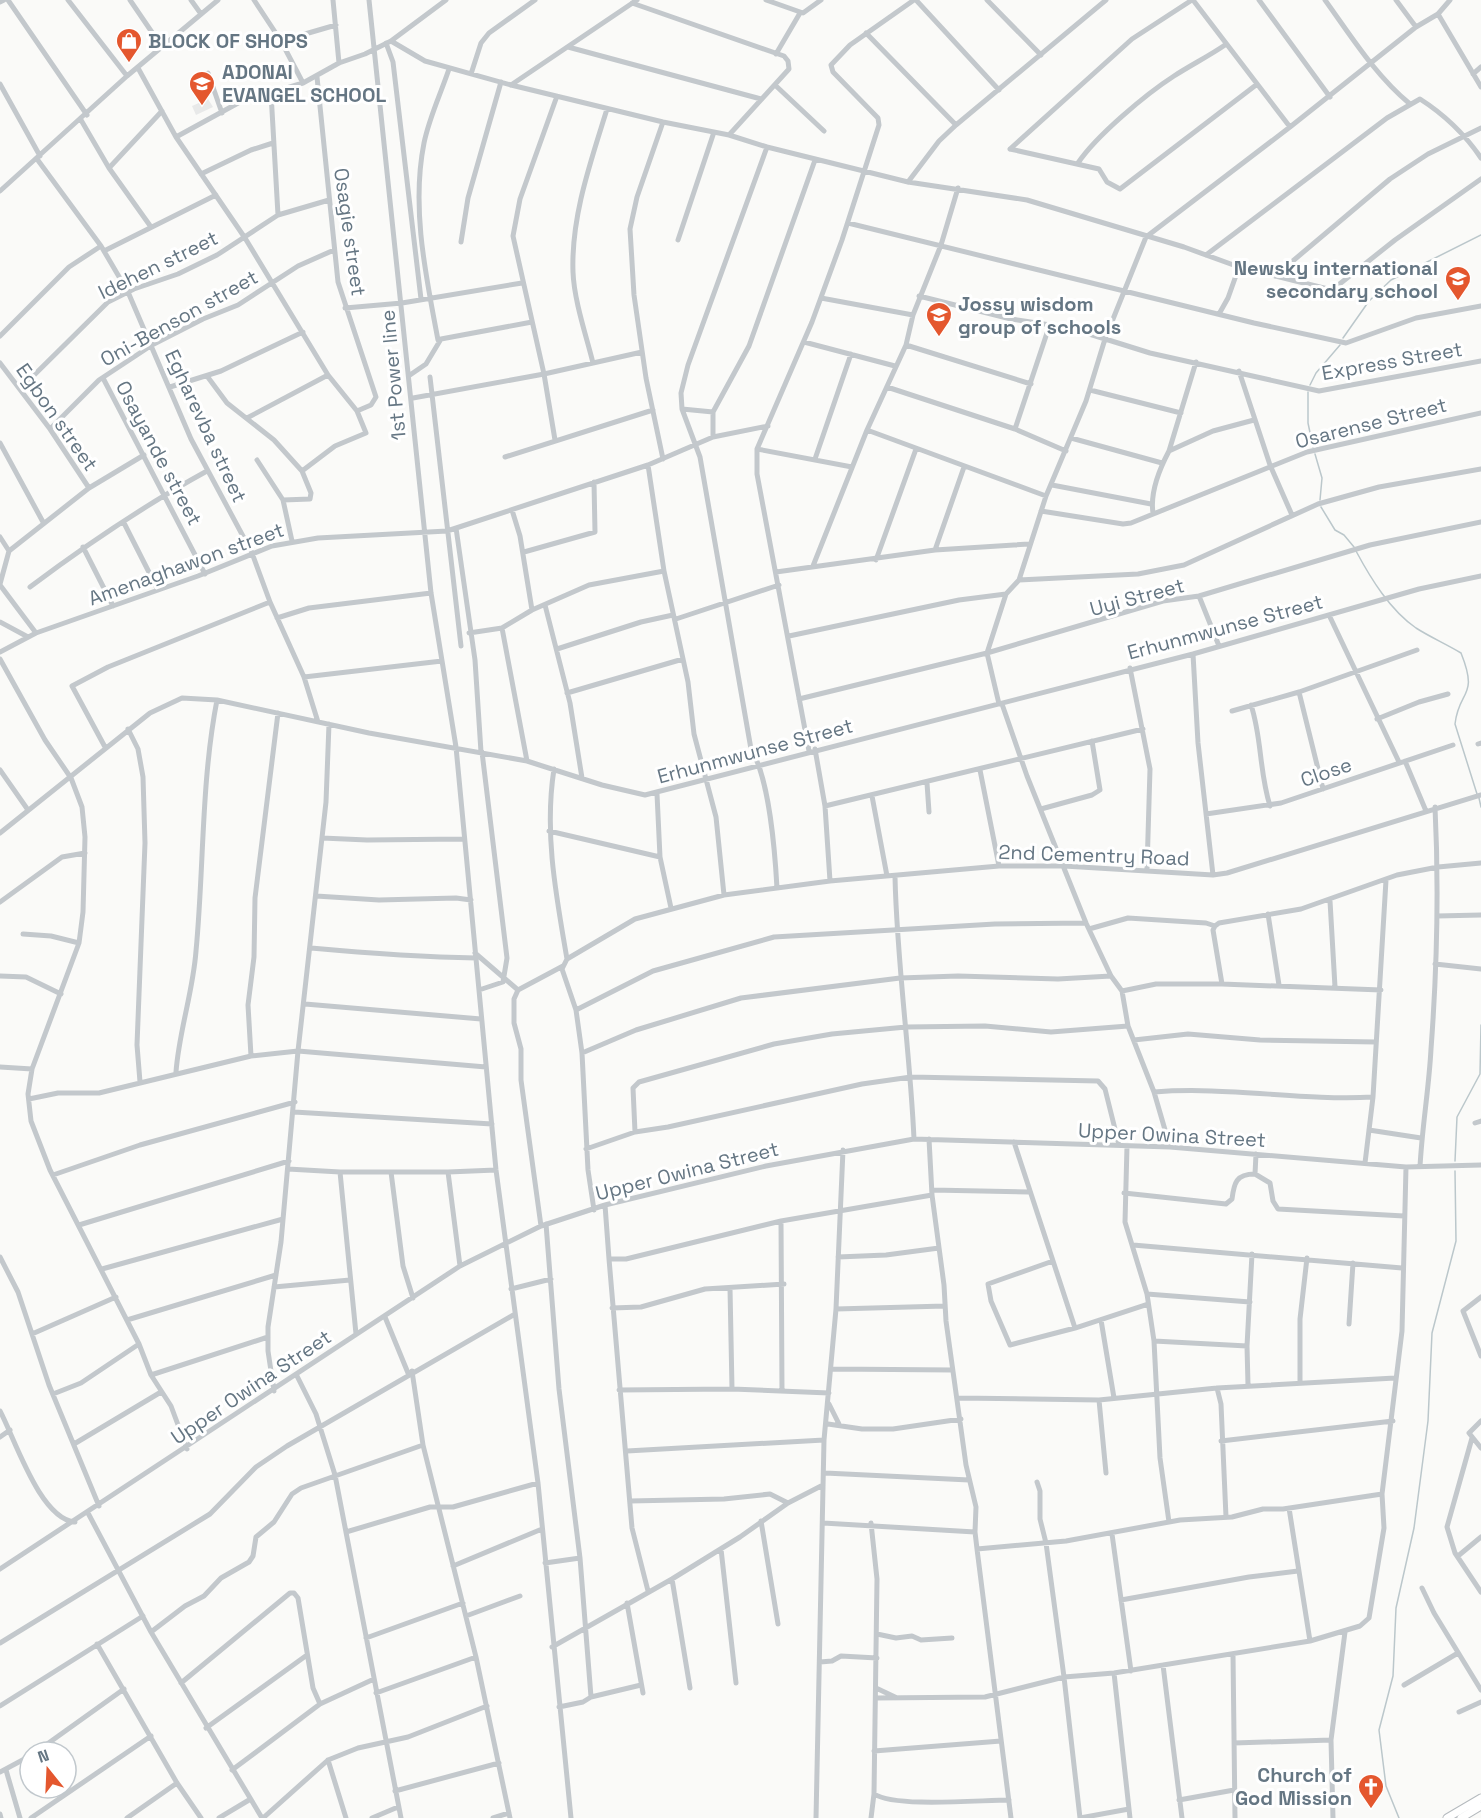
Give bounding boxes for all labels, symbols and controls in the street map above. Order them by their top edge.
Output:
shop icon: BLOCK OF SHOPS [114,26,144,64]
place label: BLOCK OF SHOPS [148,28,308,54]
place label: ADONAI EVANGEL SCHOOL [222,59,386,108]
school or university icon: ADONAI EVANGEL SCHOOL [187,69,217,107]
street label: Osagie street [328,166,372,298]
street label: Idehen street [94,225,222,305]
place label: Newsky international secondary school [1234,255,1438,304]
street label: Oni-Benson street [96,264,262,372]
school or university icon: Newsky international secondary school [1443,264,1473,302]
place label: Jossy wisdom group of schools [958,291,1121,340]
school or university icon: Jossy wisdom group of schools [924,300,954,338]
street label: 1st Power line [374,309,412,441]
street label: Express Street [1320,336,1464,386]
street label: Egharevba street [159,345,253,507]
street label: Egbon street [10,358,104,476]
street label: Osayande street [110,376,208,530]
street label: Osarense Street [1293,392,1449,454]
street label: Amenaghawon street [85,517,287,611]
street label: Uyi Street [1087,572,1187,622]
street label: Erhunmwunse Street [1124,588,1326,666]
street label: Erhunmwunse Street [654,712,856,790]
street label: Close [1297,751,1355,793]
street label: 2nd Cementry Road [998,839,1190,871]
street label: Upper Owina Street [1077,1117,1267,1153]
street label: Upper Owina Street [593,1136,781,1206]
street label: Upper Owina Street [166,1324,336,1450]
north arrow [18,1740,78,1800]
text: N [35,1745,52,1768]
place label: Church of God Mission [1235,1762,1352,1811]
church icon: Church of God Mission [1356,1772,1386,1810]

